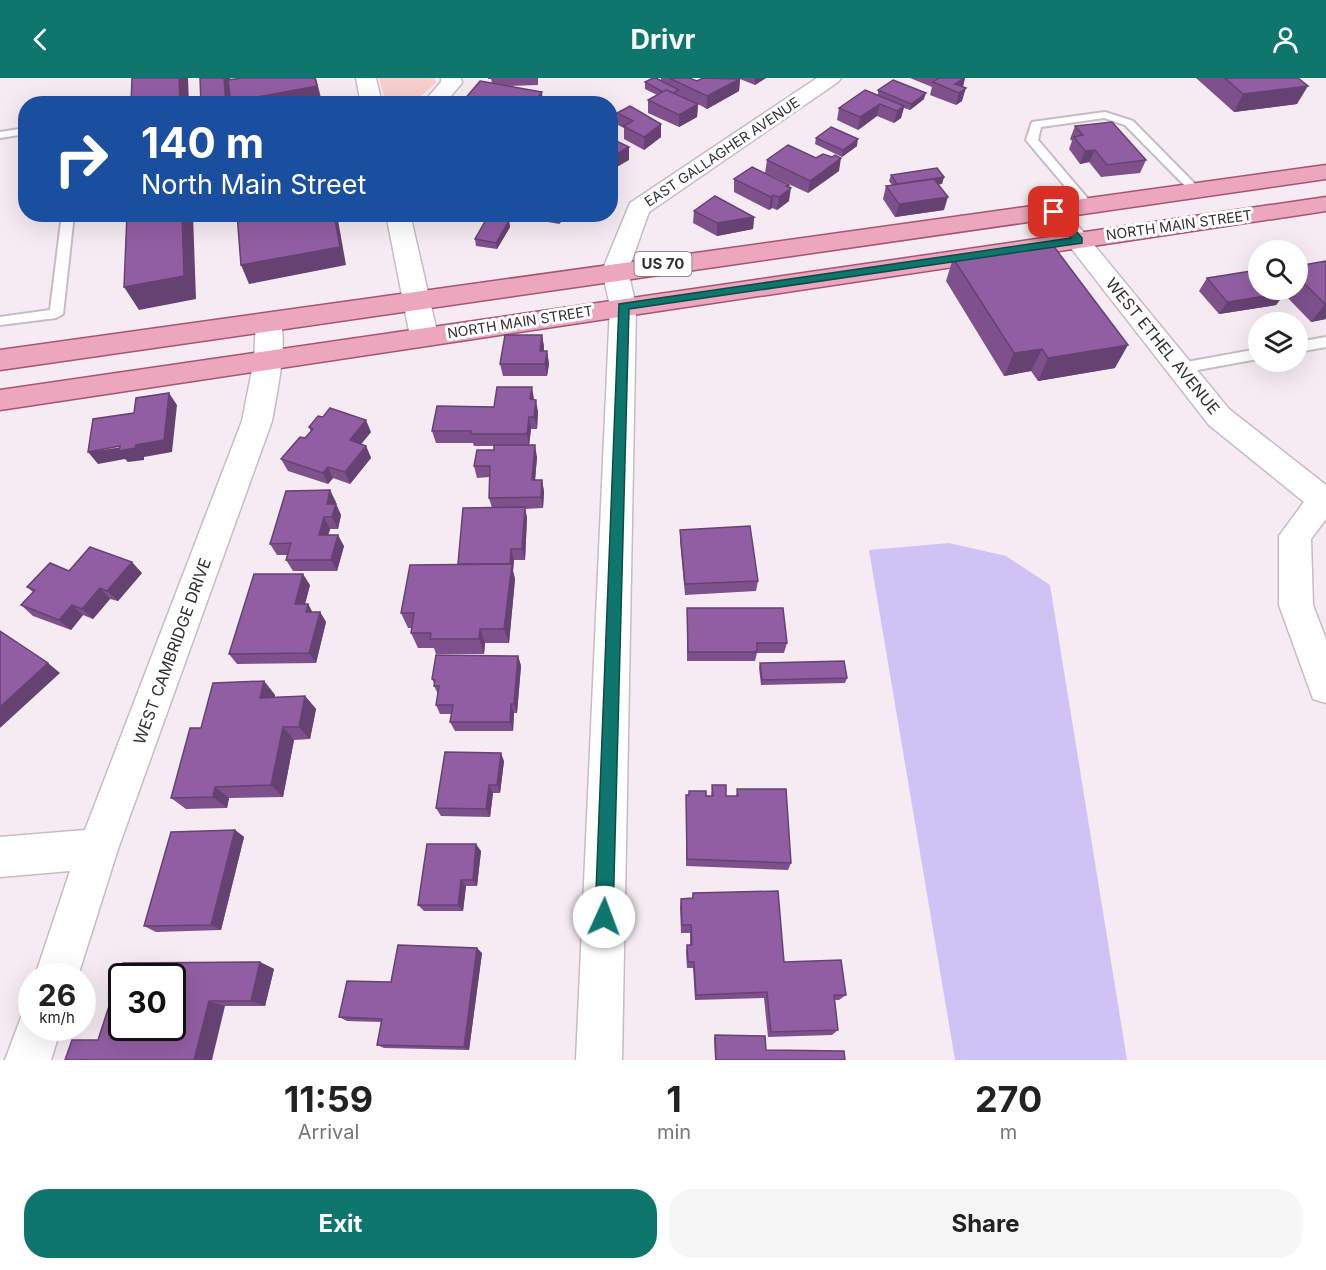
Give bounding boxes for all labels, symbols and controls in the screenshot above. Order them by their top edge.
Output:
icon: back [24,23,57,56]
text: Drivr [630,23,696,56]
icon: person [1269,23,1302,56]
street label: EAST GALLAGHER AVENUE [641,93,802,210]
text: 140 m [141,117,264,168]
icon: right [42,120,120,198]
text: North Main Street [141,168,366,201]
pin [1028,186,1079,237]
icon: arrive [1037,195,1070,228]
street label: NORTH MAIN STREET [1105,206,1253,243]
map controls [1248,240,1308,372]
button: search [1248,240,1308,300]
road number: US 70 [634,252,692,276]
street label: WEST ETHEL AVENUE [1102,274,1224,418]
street label: NORTH MAIN STREET [446,302,594,341]
button: layers [1248,312,1308,372]
street label: WEST CAMBRIDGE DRIVE [129,555,215,747]
position arrow [572,885,636,949]
speed limit sign: 30 [108,963,186,1041]
text: 26 [38,977,76,1013]
text: km/h [39,1008,75,1027]
text: 11:59 [284,1077,373,1121]
text: 1 [666,1077,682,1121]
text: 270 [975,1077,1042,1121]
text: Arrival [298,1120,359,1144]
text: min [657,1120,691,1144]
text: m [1000,1120,1017,1144]
button: Exit [24,1189,657,1258]
button: Share [669,1189,1302,1258]

